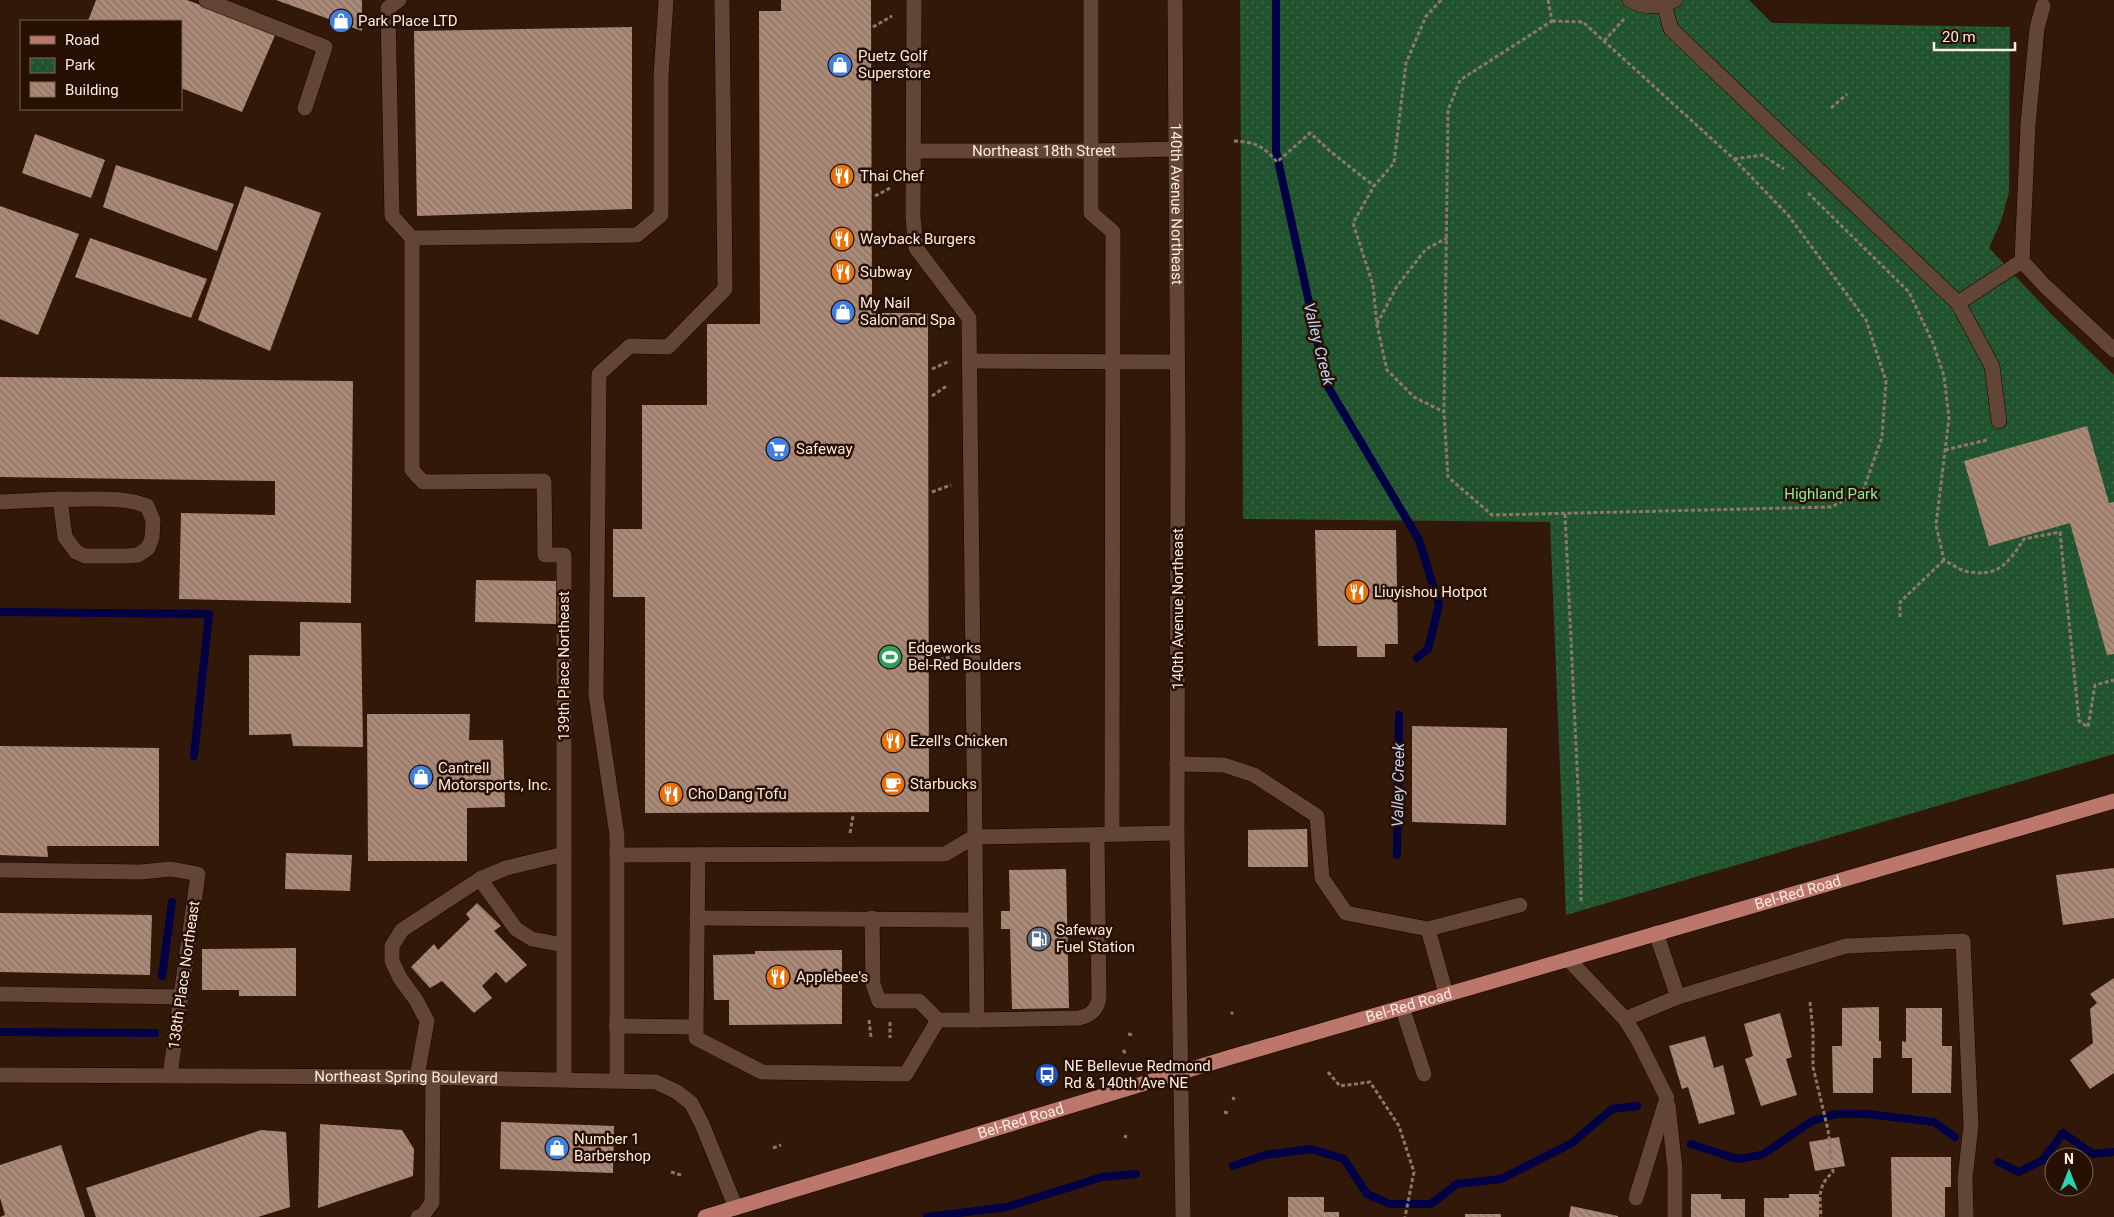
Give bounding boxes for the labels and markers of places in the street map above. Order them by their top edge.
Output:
shop icon: Park Place LTD [328,8,354,34]
place label: Park Place LTD [358,12,458,30]
place label: Puetz Golf Superstore [858,47,931,82]
shop icon: Puetz Golf Superstore [827,52,853,78]
restaurant icon: Thai Chef [829,163,855,189]
place label: Thai Chef [860,167,925,185]
restaurant icon: Wayback Burgers [829,226,855,252]
place label: Wayback Burgers [860,230,976,248]
restaurant icon: Subway [830,259,856,285]
place label: Subway [860,263,912,281]
place label: My Nail Salon and Spa [860,294,955,329]
shop icon: My Nail Salon and Spa [830,299,856,325]
supermarket icon: Safeway [765,436,791,462]
place label: Safeway [796,440,852,458]
restaurant icon: Liuyishou Hotpot [1344,579,1370,605]
place label: Liuyishou Hotpot [1374,583,1487,601]
place label: Edgeworks Bel-Red Boulders [908,639,1022,674]
sports icon: Edgeworks Bel-Red Boulders [877,644,903,670]
restaurant icon: Ezell's Chicken [880,728,906,754]
place label: Ezell's Chicken [910,732,1008,750]
place label: Cantrell Motorsports, Inc. [438,759,552,794]
shop icon: Cantrell Motorsports, Inc. [408,764,434,790]
cafe icon: Starbucks [880,771,906,797]
place label: Starbucks [910,775,977,793]
restaurant icon: Cho Dang Tofu [658,781,684,807]
place label: Cho Dang Tofu [688,785,787,803]
place label: Safeway Fuel Station [1056,921,1135,956]
fuel station icon: Safeway Fuel Station [1026,926,1052,952]
restaurant icon: Applebee's [765,964,791,990]
place label: Applebee's [796,968,868,986]
place label: NE Bellevue Redmond Rd & 140th Ave NE [1064,1057,1211,1092]
bus stop icon: NE Bellevue Redmond Rd & 140th Ave NE [1034,1062,1060,1088]
place label: Number 1 Barbershop [574,1130,651,1165]
shop icon: Number 1 Barbershop [544,1135,570,1161]

